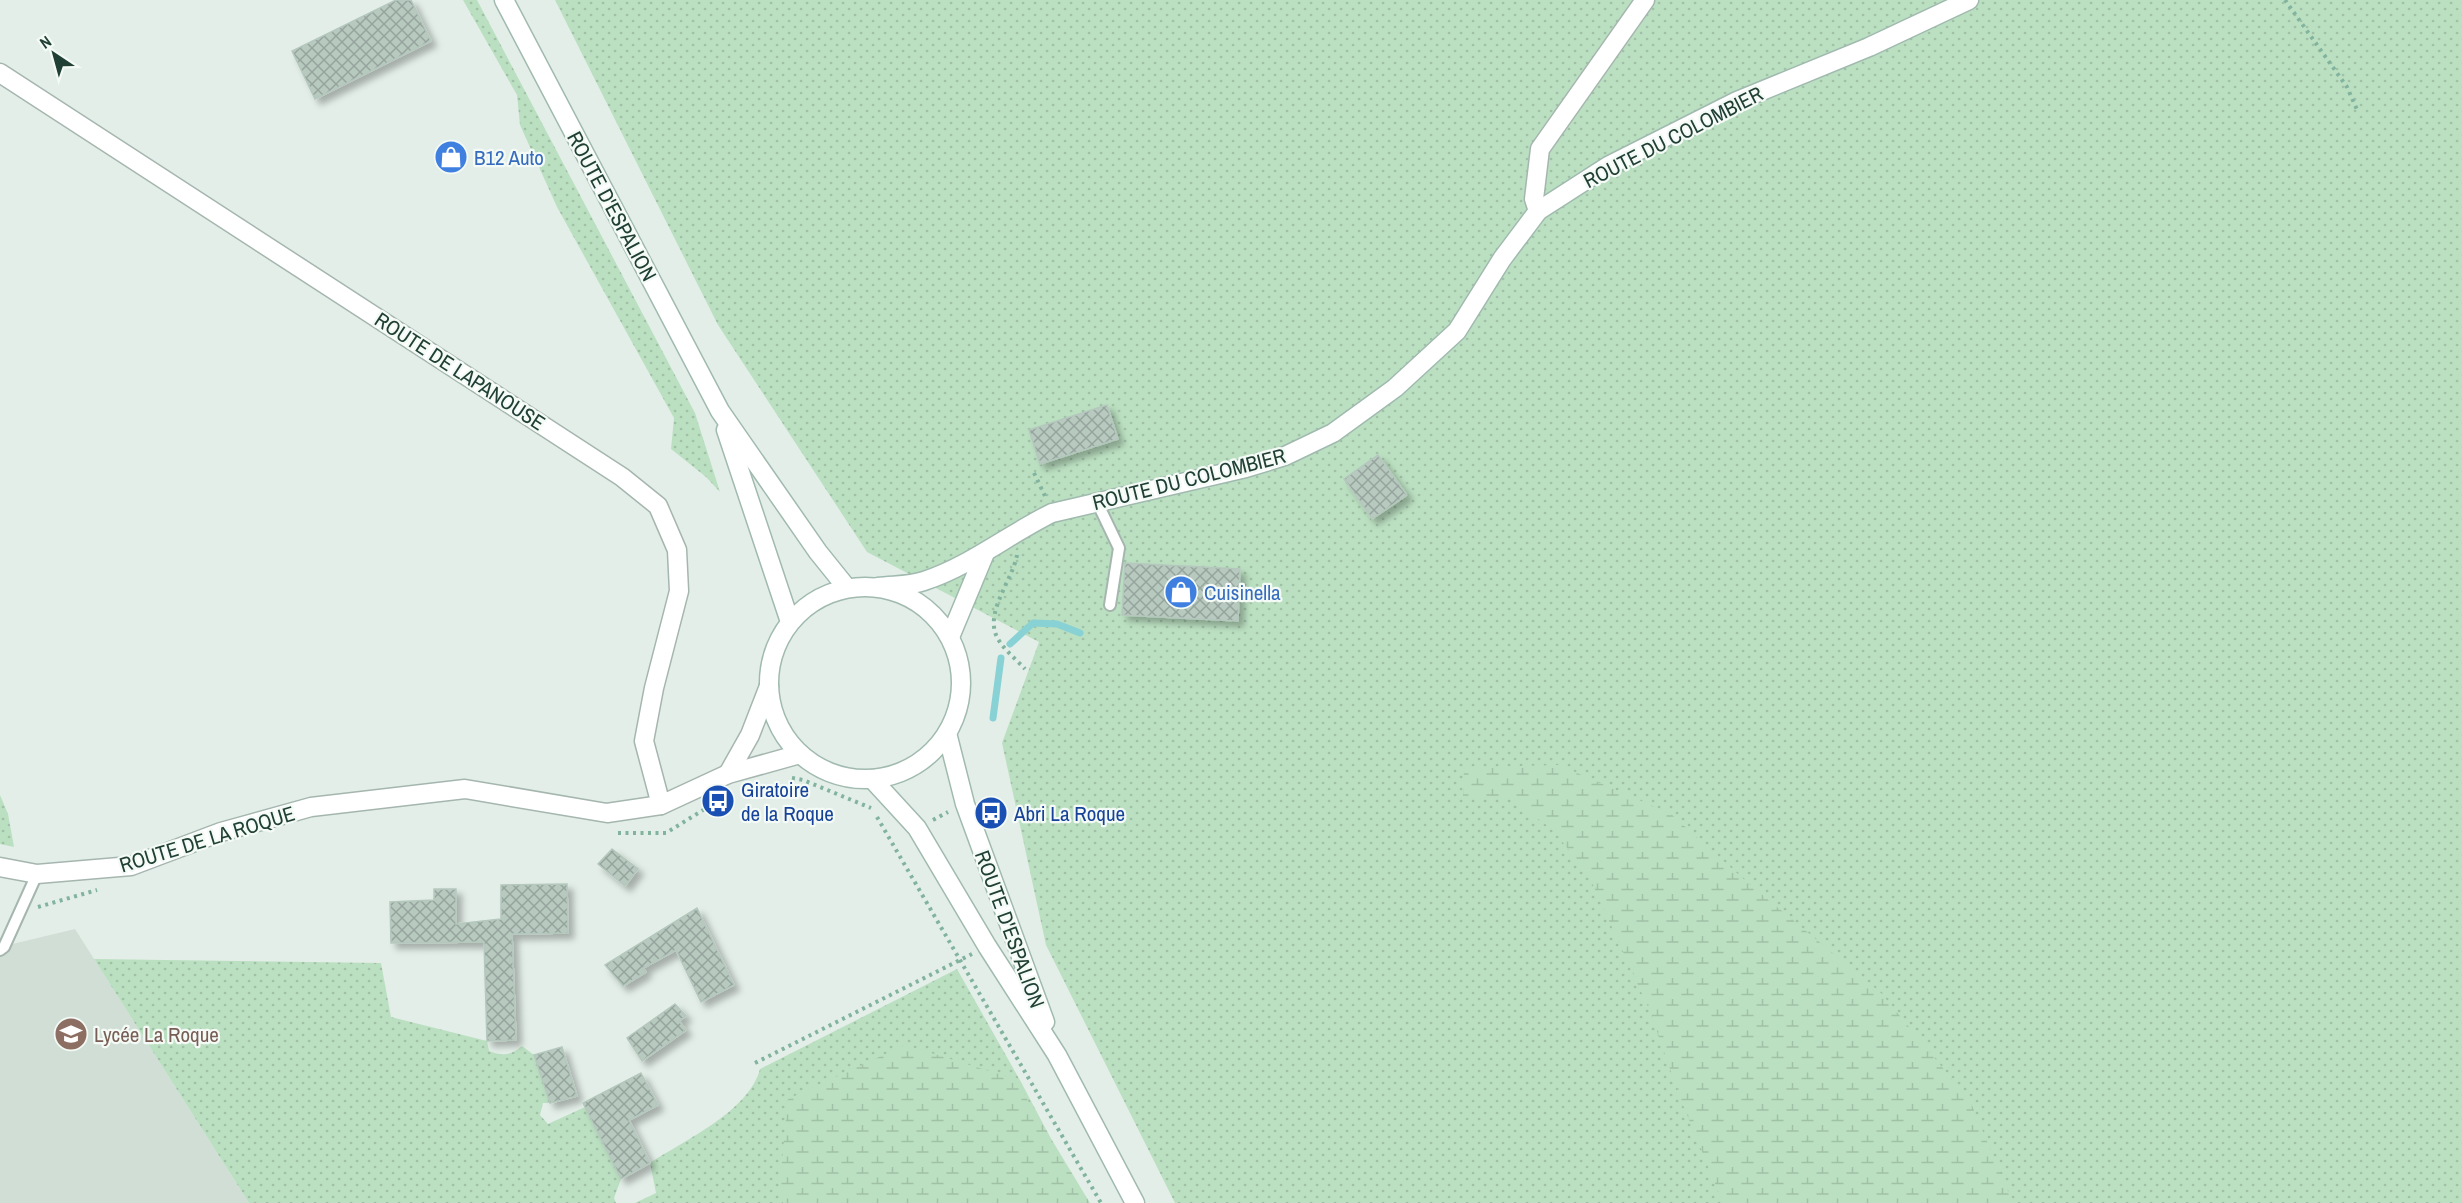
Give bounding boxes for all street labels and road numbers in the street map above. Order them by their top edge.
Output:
street label: ROUTE DU COLOMBIER [1578,79,1768,195]
street label: ROUTE D'ESPALION [560,126,664,286]
street label: ROUTE DE LAPANOUSE [369,305,551,437]
street label: ROUTE DU COLOMBIER [1089,441,1289,517]
street label: ROUTE DE LA ROQUE [116,799,298,879]
street label: ROUTE D'ESPALION [968,846,1052,1012]

